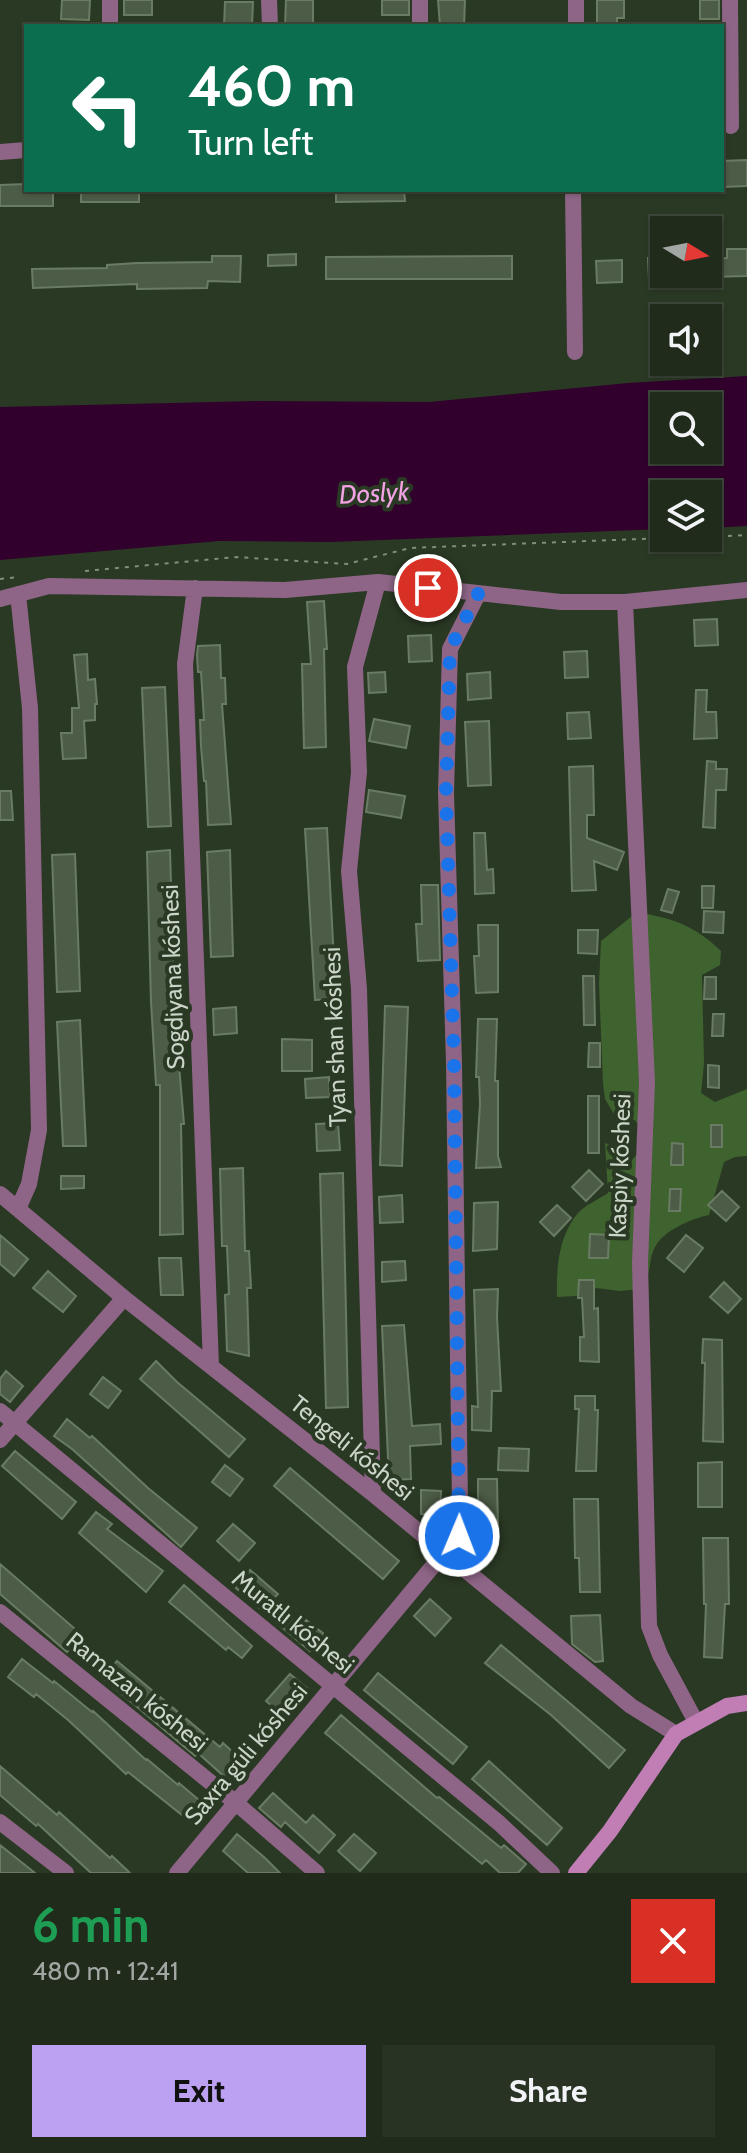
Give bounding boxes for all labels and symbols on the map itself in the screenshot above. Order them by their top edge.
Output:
north arrow [650,216,722,288]
water label: Doslyk [338,475,411,511]
pin [394,554,462,622]
street label: Sogdiyana kóshesi [155,884,190,1070]
street label: Tyan shan kóshesi [317,947,352,1127]
street label: Kaspiy kóshesi [602,1093,637,1239]
street label: Tengeli kóshesi [285,1389,420,1506]
position arrow [417,1494,501,1578]
street label: Muratlı kóshesi [227,1564,360,1680]
street label: Ramazan kóshesi [61,1626,214,1758]
street label: Saxra gúli kóshesi [178,1677,313,1830]

